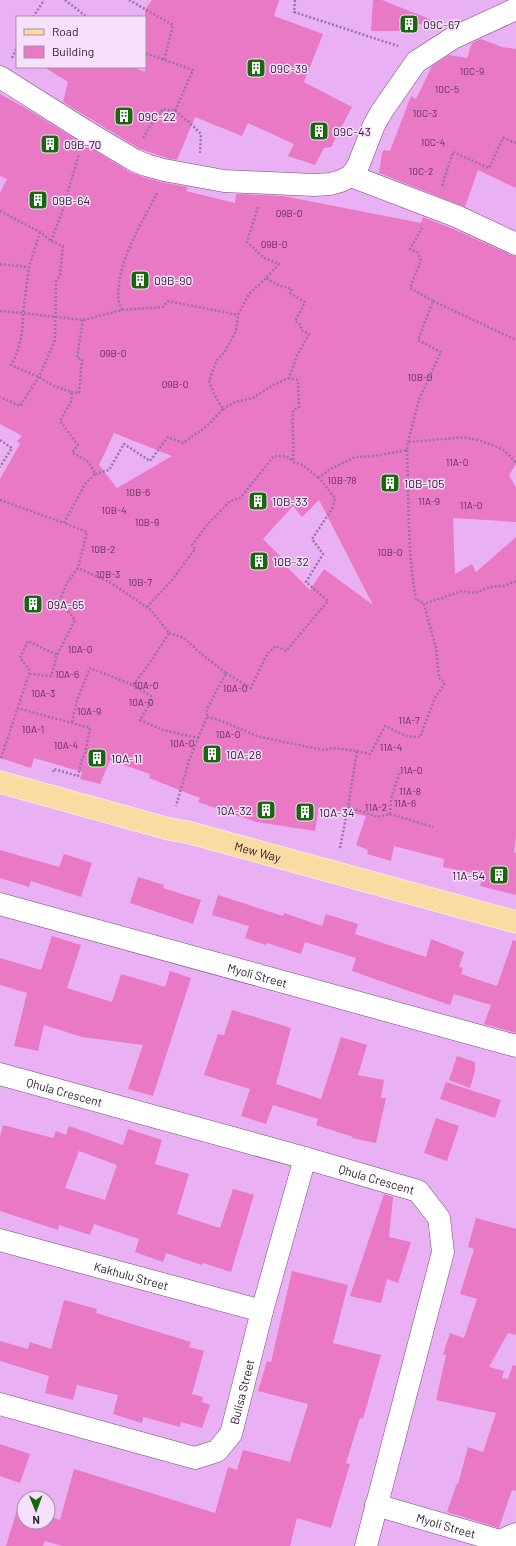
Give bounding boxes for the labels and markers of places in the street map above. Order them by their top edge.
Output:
building icon: 09C-67 [398,13,420,35]
place label: 09C-67 [423,17,460,31]
building icon: 09C-39 [245,57,267,79]
place label: 09C-39 [270,61,307,75]
building icon: 09C-22 [113,105,135,127]
place label: 09C-22 [138,109,176,123]
building icon: 09C-43 [308,120,330,142]
place label: 09C-43 [333,124,371,138]
building icon: 09B-70 [39,133,61,155]
place label: 09B-70 [64,137,101,151]
building icon: 09B-64 [27,189,49,211]
place label: 09B-64 [52,193,90,207]
building icon: 09B-90 [129,269,151,291]
place label: 09B-90 [154,273,192,287]
building icon: 10B-105 [379,472,401,494]
place label: 10B-105 [404,476,444,490]
building icon: 10B-33 [247,490,269,512]
place label: 10B-33 [272,494,308,508]
building icon: 10B-32 [248,550,270,572]
place label: 10B-32 [273,554,309,568]
building icon: 09A-65 [22,593,44,615]
place label: 09A-65 [47,597,84,611]
building icon: 10A-28 [201,743,223,765]
building icon: 10A-11 [86,747,108,769]
place label: 10A-28 [226,747,262,761]
place label: 10A-11 [111,751,142,765]
building icon: 10A-32 [255,799,277,821]
building icon: 10A-34 [294,801,316,823]
place label: 10A-32 [217,803,252,817]
place label: 10A-34 [319,805,355,819]
building icon: 11A-54 [488,864,510,886]
place label: 11A-54 [452,868,485,882]

